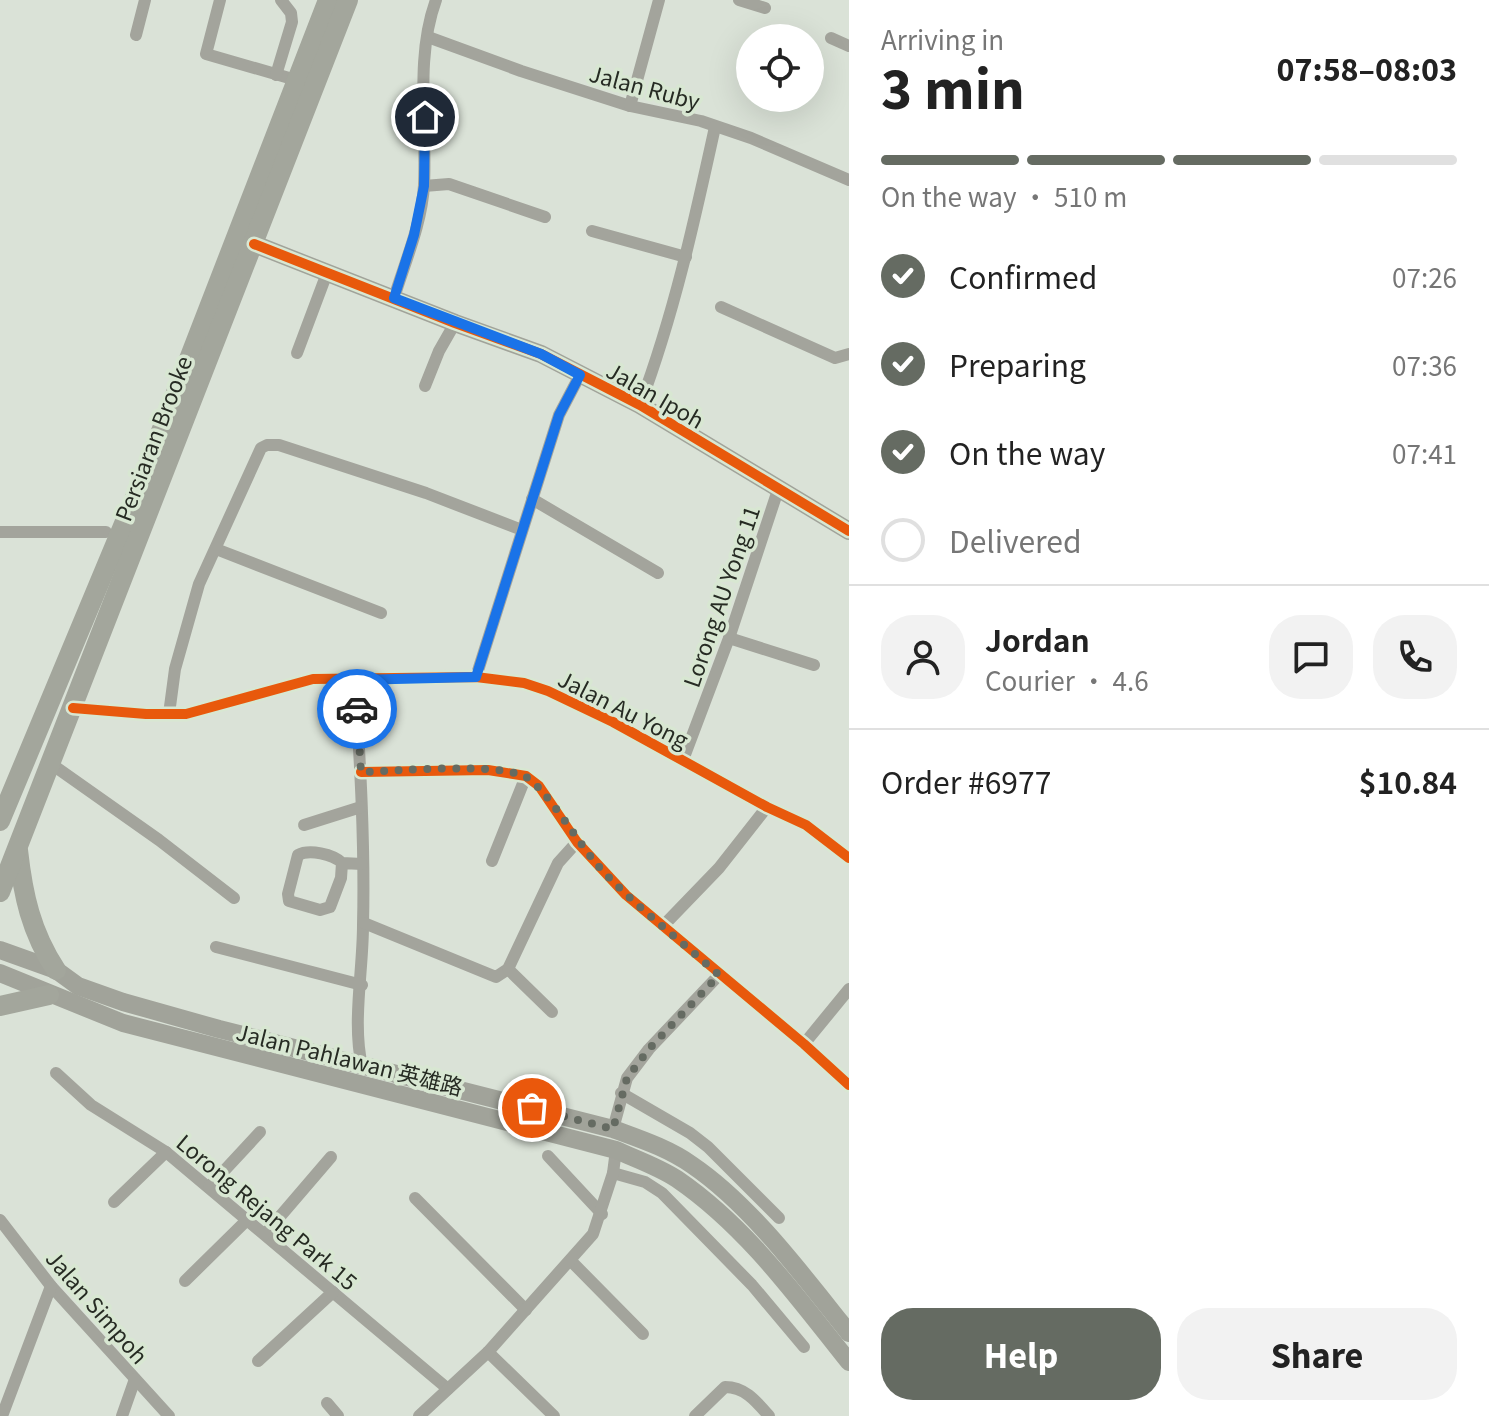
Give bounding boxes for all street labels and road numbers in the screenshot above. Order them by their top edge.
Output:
street label: Jalan Ruby [586,56,704,116]
street label: Persiaran Brooke [106,351,198,525]
street label: Jalan Ipoh [601,353,711,435]
street label: Lorong AU Yong 11 [674,501,766,691]
street label: Jalan Au Yong [553,661,695,755]
street label: Jalan Pahlawan 英雄路 [233,1014,467,1102]
street label: Lorong Rejang Park 15 [171,1126,365,1296]
street label: Jalan Simpoh [40,1242,156,1370]

